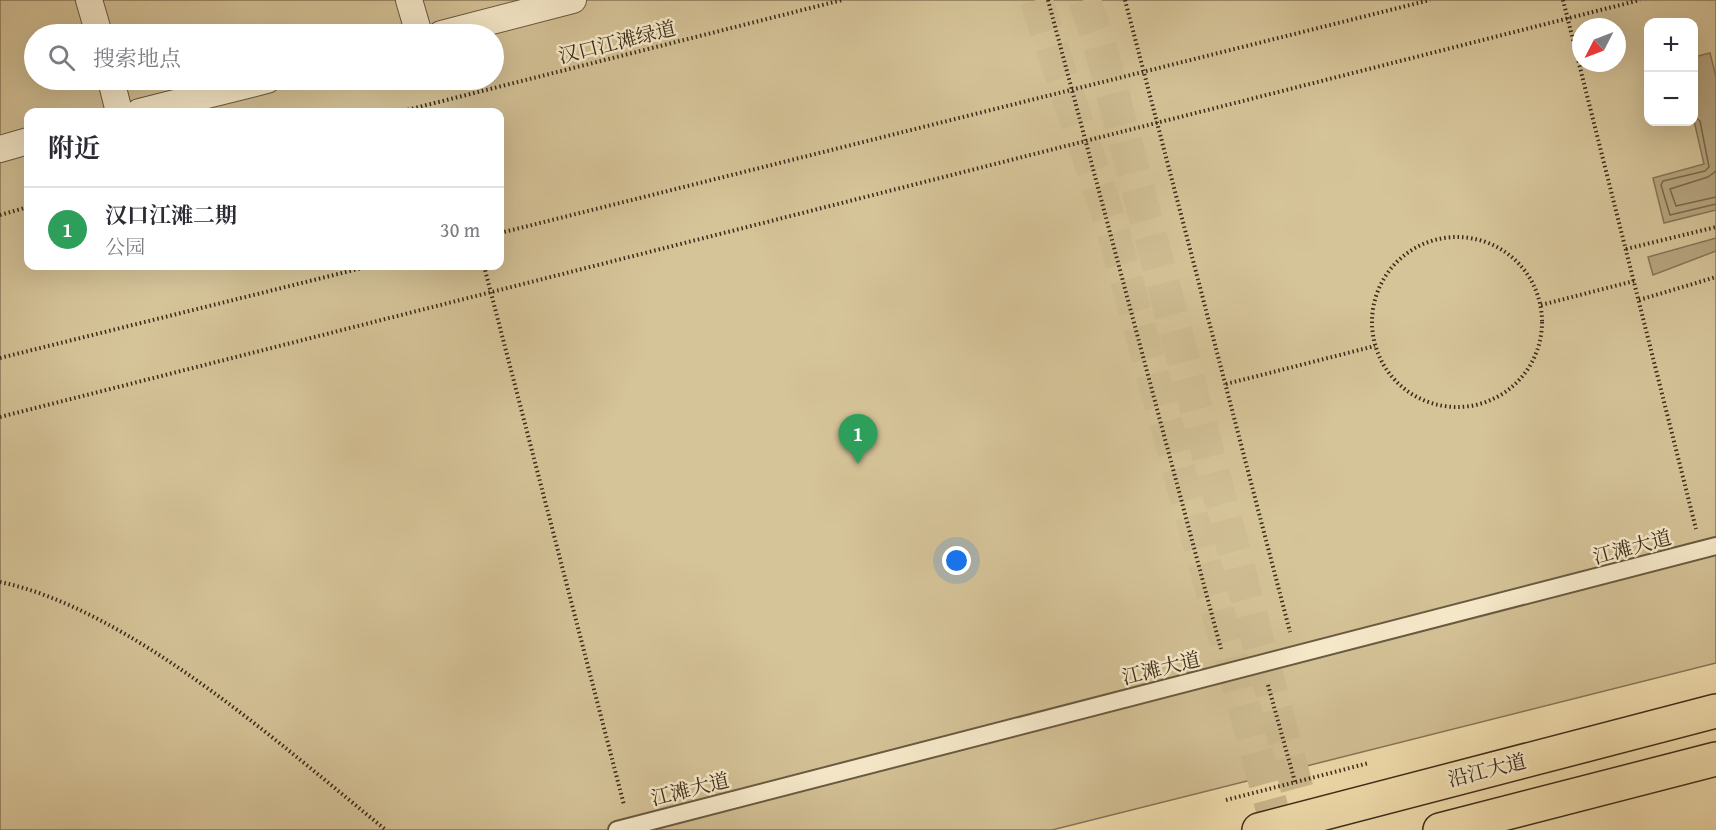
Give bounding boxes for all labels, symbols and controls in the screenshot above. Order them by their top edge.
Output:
street label: 汉口江滩绿道 [555,13,679,70]
north arrow [1572,18,1626,72]
map controls [1644,18,1698,126]
button: + [1644,18,1698,72]
search box [24,24,504,90]
icon: search [45,41,78,74]
text: 搜索地点 [93,42,181,74]
button: − [1644,72,1698,126]
text: 附近 [48,128,100,167]
text: 汉口江滩二期 [105,199,237,231]
text: 1 [62,215,73,244]
text: 30 m [440,215,480,244]
text: 公园 [105,232,145,261]
pin: 1 [838,414,878,464]
street label: 江滩大道 [1589,522,1674,571]
your location [942,546,971,575]
street label: 江滩大道 [1119,644,1203,691]
street label: 沿江大道 [1445,746,1529,793]
street label: 江滩大道 [648,765,732,812]

